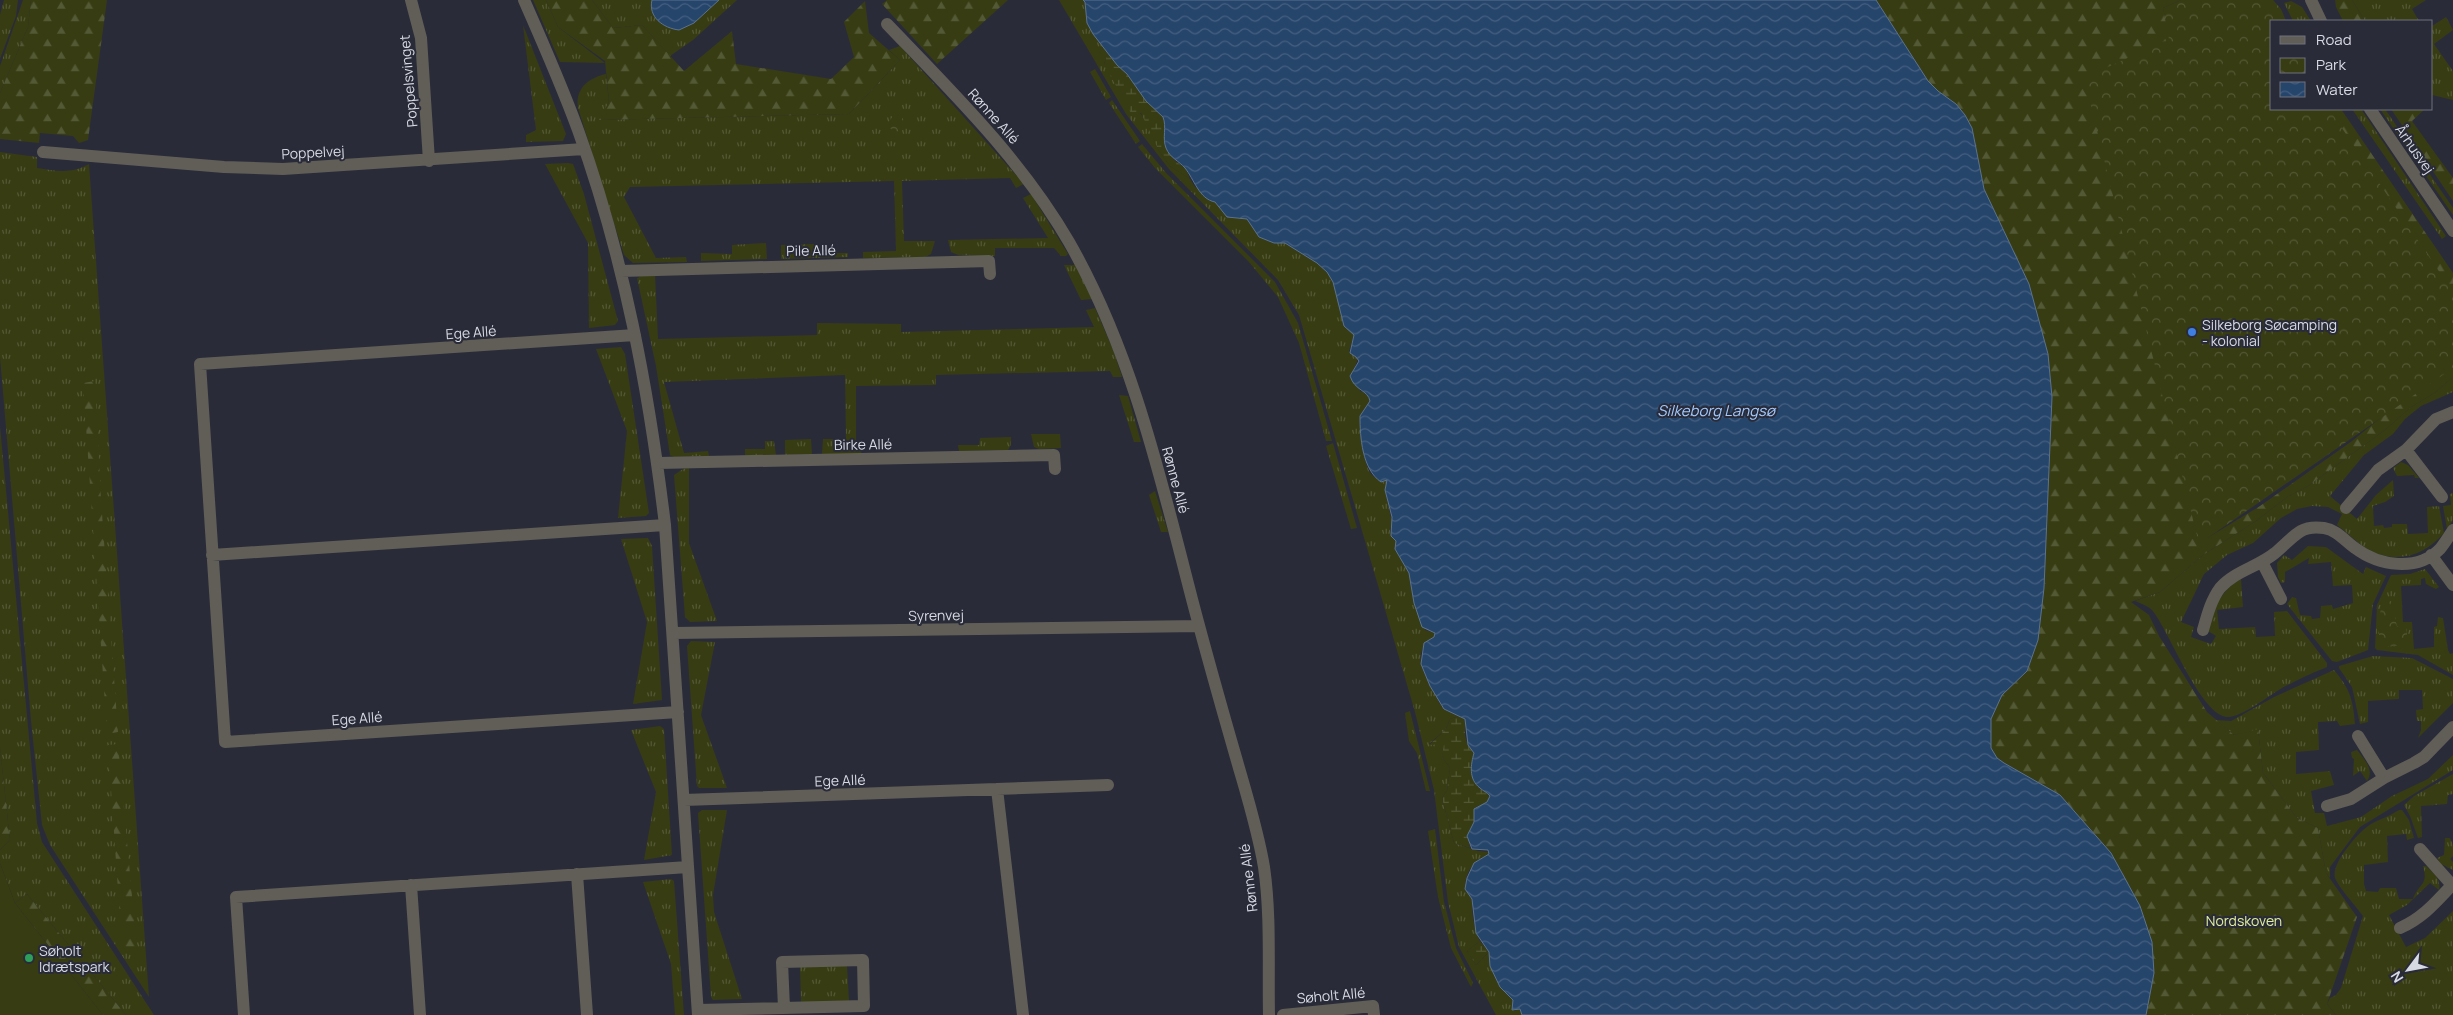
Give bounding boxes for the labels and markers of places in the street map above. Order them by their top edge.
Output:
place label: Silkeborg Søcamping - kolonial [2202,315,2337,350]
marker: Silkeborg Søcamping - kolonial [2186,326,2198,338]
place label: Søholt Idrætspark [39,941,111,976]
marker: Søholt Idrætspark [23,952,35,964]

